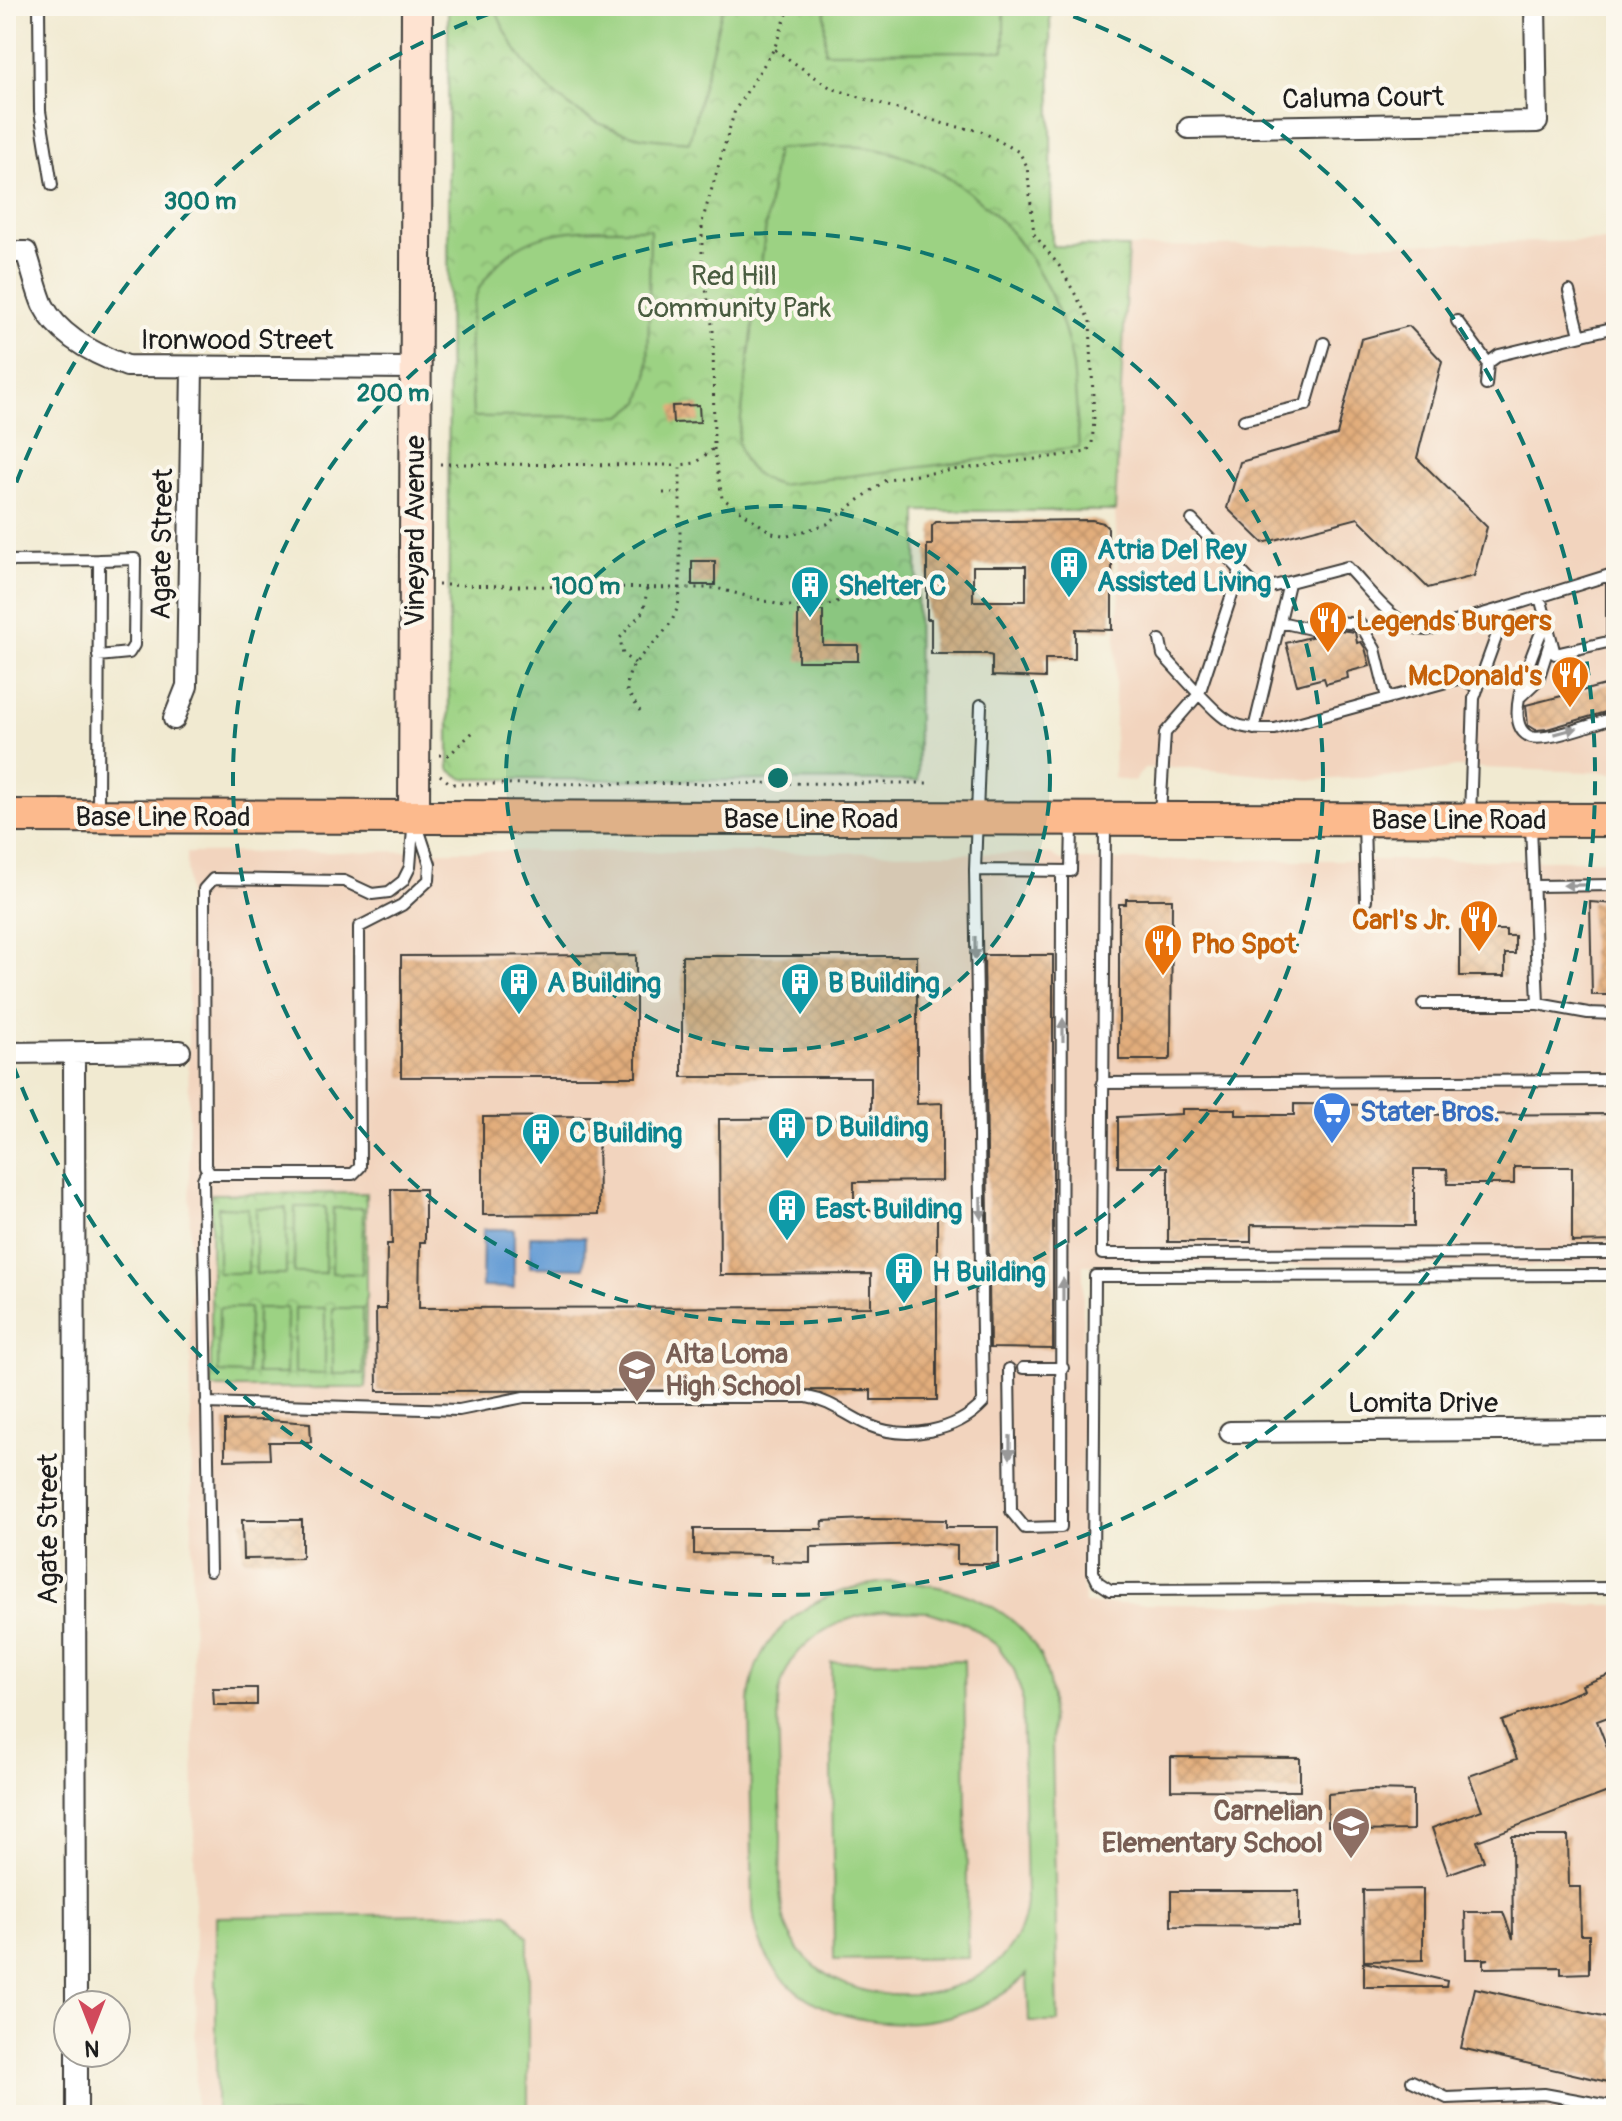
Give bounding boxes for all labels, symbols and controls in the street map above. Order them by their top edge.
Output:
street label: Caluma Court [1282,80,1445,117]
text: 300 m [164,187,236,216]
park label: Red Hill Community Park [637,259,832,326]
street label: Ironwood Street [141,323,334,358]
text: 200 m [357,379,429,408]
street label: Vineyard Avenue [398,435,433,627]
street label: Agate Street [144,467,181,620]
place label: Atria Del Rey Assisted Living [1097,533,1271,600]
building icon: Atria Del Rey Assisted Living [1048,544,1090,599]
building icon: Shelter C [789,564,831,619]
place label: Shelter C [838,569,946,604]
text: 100 m [552,572,620,601]
restaurant icon: Legends Burgers [1307,599,1349,654]
place label: Legends Burgers [1356,604,1552,639]
restaurant icon: McDonald's [1549,654,1591,709]
place label: McDonald's [1408,659,1542,694]
one-way arrow [1554,724,1579,736]
centre of rings [764,764,792,792]
street label: Base Line Road [75,800,251,835]
street label: Base Line Road [723,802,899,837]
street label: Base Line Road [1371,803,1547,838]
one-way arrow [1562,879,1587,891]
restaurant icon: Carl's Jr. [1458,898,1500,953]
place label: Carl's Jr. [1352,903,1451,938]
restaurant icon: Pho Spot [1142,922,1184,977]
place label: Pho Spot [1191,927,1297,962]
one-way arrow [969,936,981,961]
building icon: A Building [498,961,540,1016]
building icon: B Building [779,961,821,1016]
place label: A Building [547,966,661,1001]
place label: B Building [828,966,940,1001]
one-way arrow [1057,1017,1069,1042]
supermarket icon: Stater Bros. [1311,1090,1353,1145]
place label: Stater Bros. [1360,1095,1500,1130]
building icon: D Building [766,1105,808,1160]
place label: D Building [815,1110,929,1145]
building icon: C Building [520,1111,562,1166]
place label: C Building [569,1116,682,1151]
building icon: East Building [766,1187,808,1242]
place label: East Building [815,1192,962,1227]
one-way arrow [974,1196,987,1221]
building icon: H Building [883,1250,925,1305]
place label: H Building [932,1255,1046,1290]
one-way arrow [1057,1277,1069,1302]
place label: Alta Loma High School [665,1337,802,1404]
school or university icon: Alta Loma High School [616,1348,658,1403]
street label: Lomita Drive [1348,1386,1498,1421]
one-way arrow [1004,1435,1016,1460]
street label: Agate Street [31,1453,66,1605]
place label: Carnelian Elementary School [1102,1794,1323,1861]
school or university icon: Carnelian Elementary School [1330,1805,1372,1860]
north arrow [52,1989,132,2069]
text: N [84,2034,99,2062]

